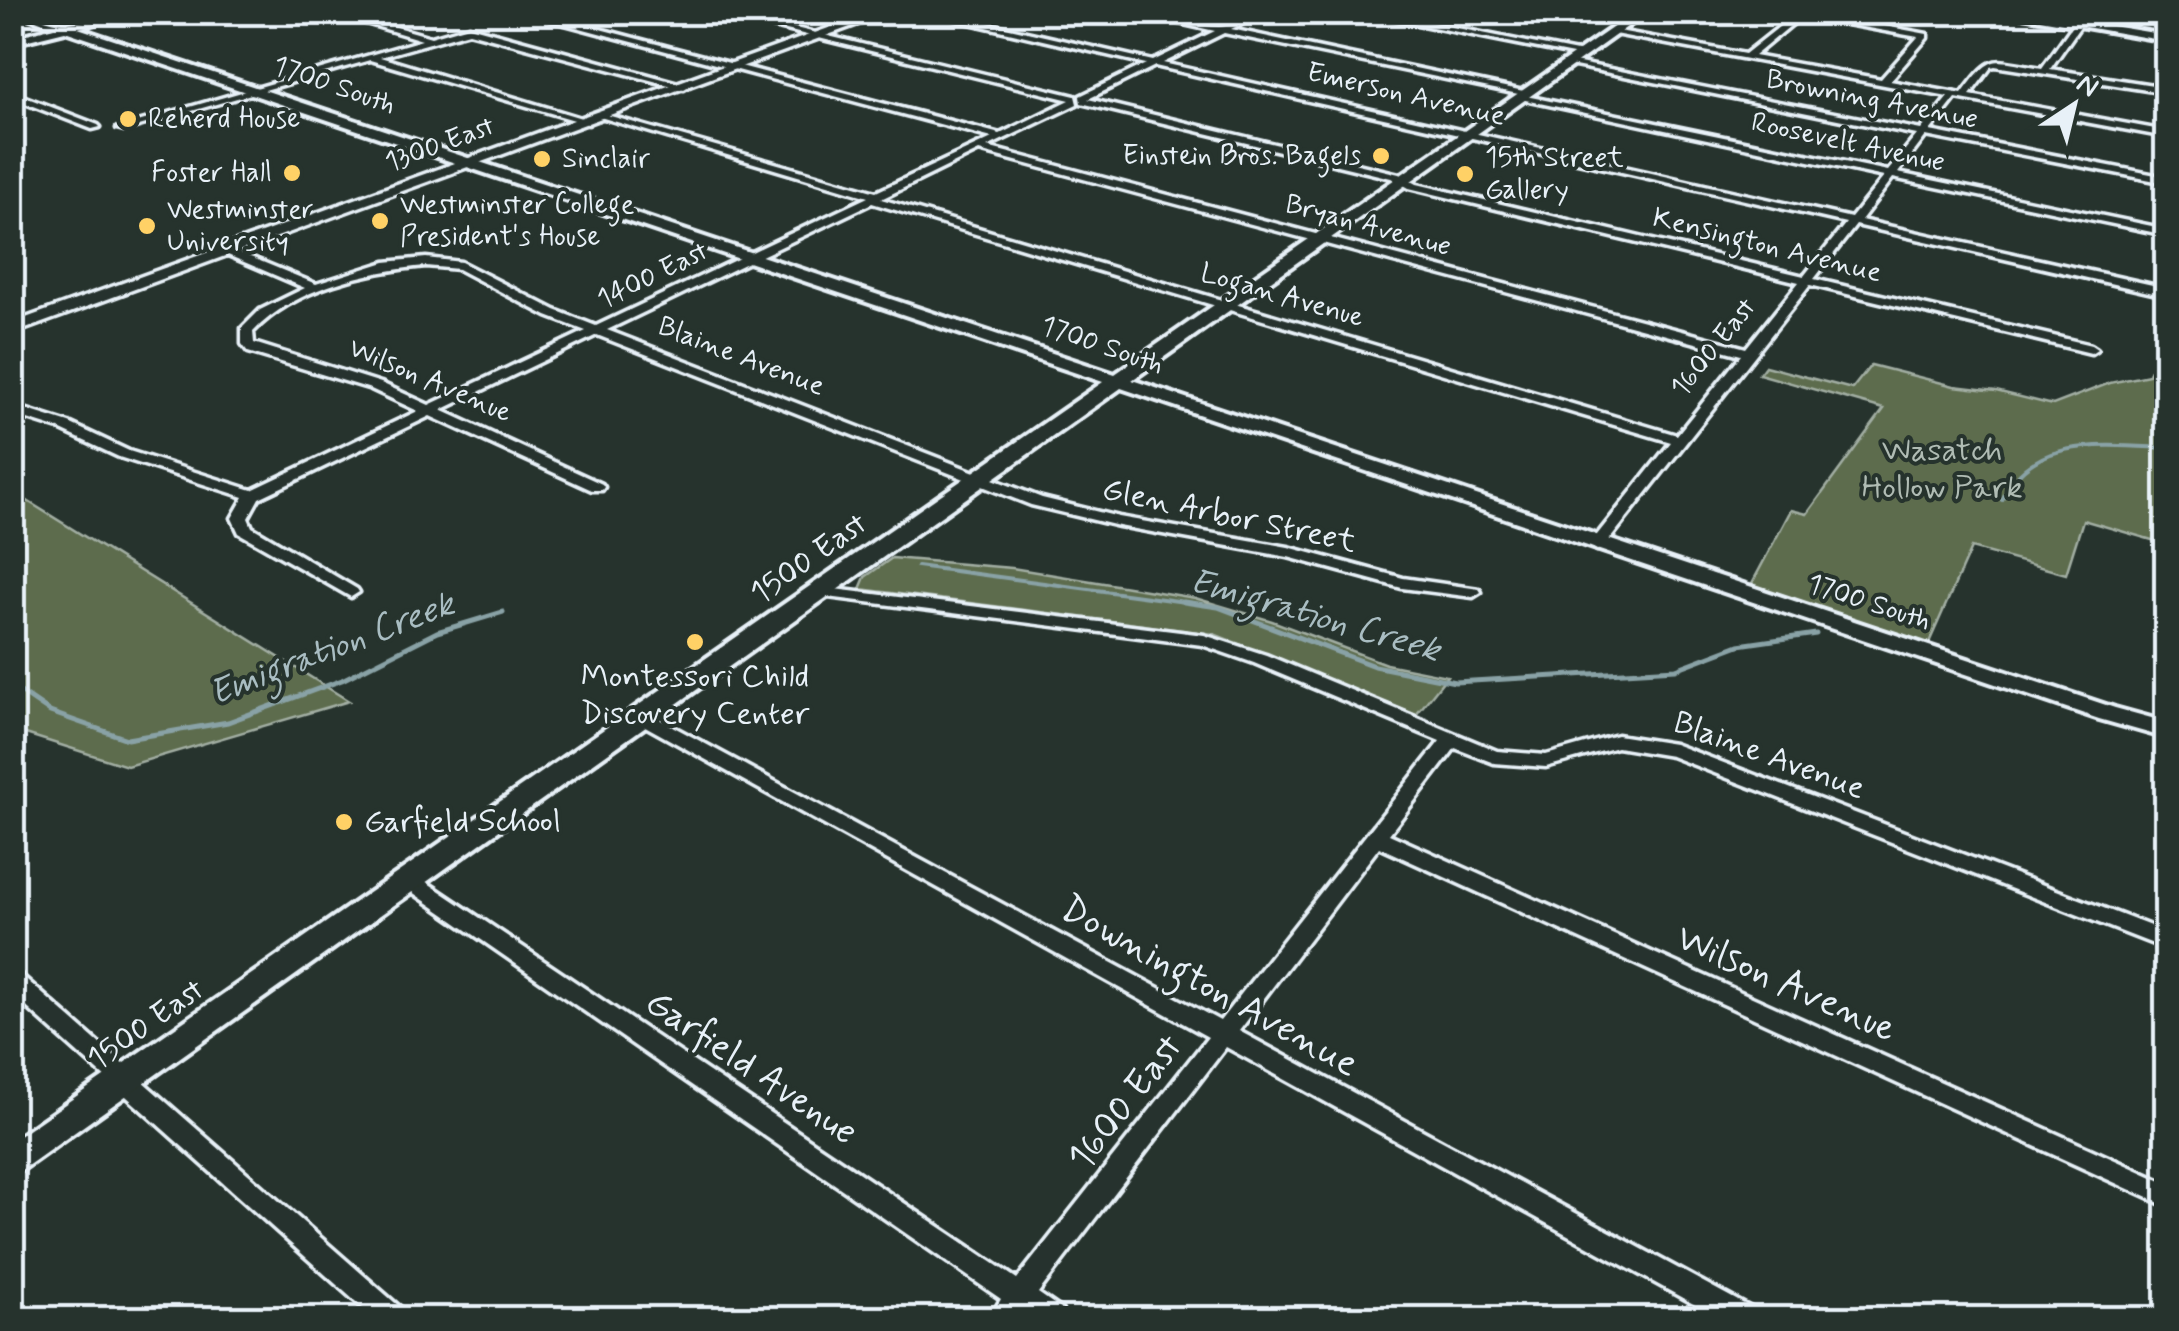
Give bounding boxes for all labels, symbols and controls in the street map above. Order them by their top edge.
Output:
street label: 1700 South [268,48,400,124]
street label: Emerson Avenue [1303,54,1509,136]
north arrow [2024,55,2124,155]
street label: Browning Avenue [1763,61,1981,139]
text: N [2069,66,2105,107]
place label: Reherd House [148,101,300,138]
street label: Roosevelt Avenue [1748,104,1948,182]
marker: Reherd House [117,108,139,130]
street label: 1300 East [380,108,500,182]
place label: Einstein Bros. Bagels [1122,138,1361,178]
place label: 15th Street Gallery [1485,140,1624,209]
place label: Sinclair [562,141,650,178]
marker: Einstein Bros. Bagels [1370,145,1392,167]
marker: Sinclair [531,148,553,170]
place label: Foster Hall [151,155,272,192]
marker: Foster Hall [281,162,303,184]
marker: 15th Street Gallery [1454,163,1476,185]
street label: Bryan Avenue [1281,186,1455,266]
place label: Westminster College President's House [400,187,635,256]
place label: Westminster University [167,192,314,261]
street label: Kensington Avenue [1648,200,1885,295]
marker: Westminster College President's House [369,210,391,232]
marker: Westminster University [136,215,158,237]
street label: 1400 East [591,233,715,319]
street label: Logan Avenue [1195,255,1368,340]
street label: 1600 East [1663,290,1766,405]
street label: Blaine Avenue [652,308,830,406]
street label: 1700 South [1036,308,1168,384]
street label: Wilson Avenue [343,330,517,432]
park label: Wasatch Hollow Park [1861,430,2023,509]
street label: Glen Arbor Street [1098,469,1360,563]
street label: 1500 East [742,503,876,615]
water label: Emigration Creek [1183,558,1448,678]
street label: 1700 South [1803,566,1935,640]
water label: Emigration Creek [203,580,464,720]
marker: Montessori Child Discovery Center [684,631,706,653]
place label: Montessori Child Discovery Center [580,656,810,735]
street label: Blaine Avenue [1667,702,1871,810]
place label: Garfield School [364,801,561,843]
marker: Garfield School [333,811,355,833]
street label: Downington Avenue [1049,885,1367,1093]
street label: Wilson Avenue [1668,914,1904,1054]
street label: 1500 East [79,969,213,1081]
street label: Garfield Avenue [635,979,867,1157]
street label: 1600 East [1058,1025,1194,1181]

